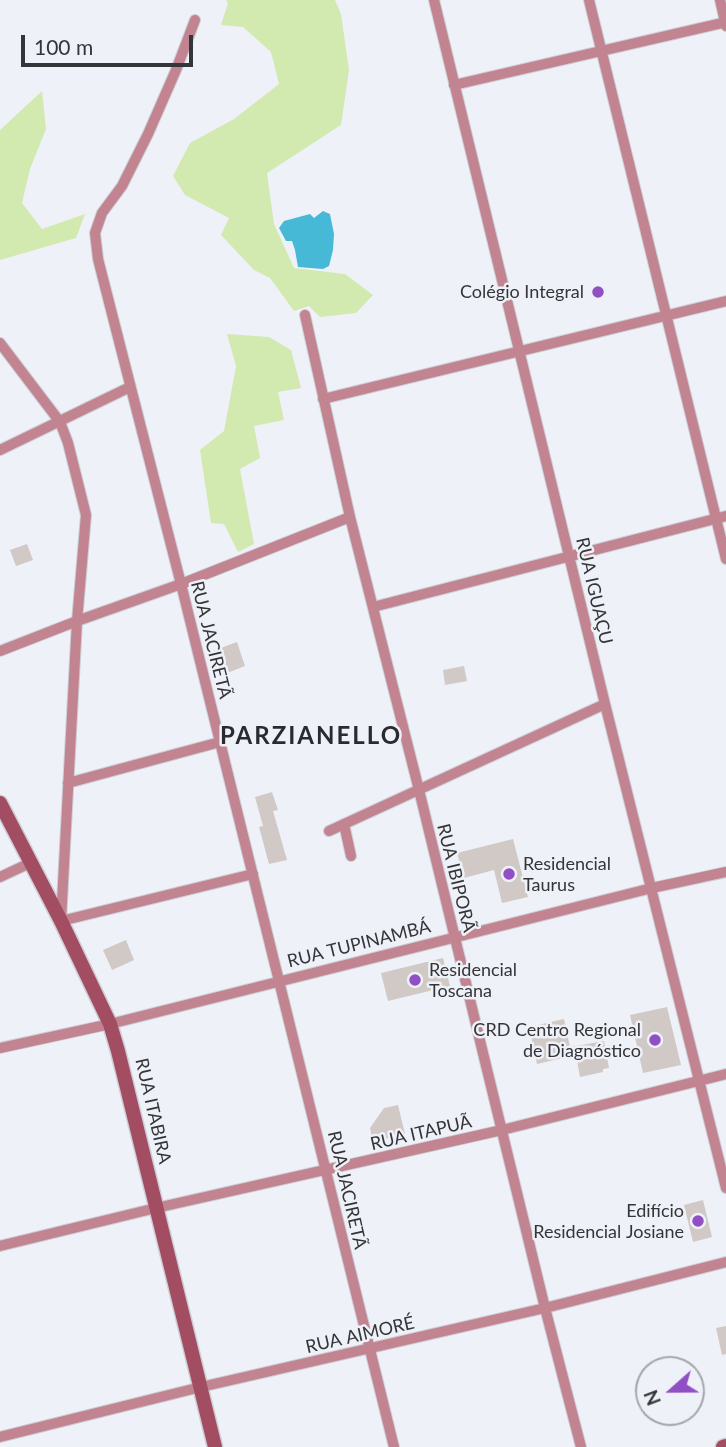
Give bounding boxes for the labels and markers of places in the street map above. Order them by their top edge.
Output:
place label: Colégio Integral [460,281,584,303]
marker: Colégio Integral [590,284,606,300]
place label: Residencial Taurus [523,853,611,896]
marker: Residencial Taurus [501,866,517,882]
place label: Residencial Toscana [429,959,517,1002]
marker: Residencial Toscana [407,972,423,988]
place label: CRD Centro Regional de Diagnóstico [473,1019,641,1062]
marker: CRD Centro Regional de Diagnóstico [647,1032,663,1048]
place label: Edifício Residencial Josiane [533,1200,684,1242]
marker: Edifício Residencial Josiane [690,1213,706,1229]

